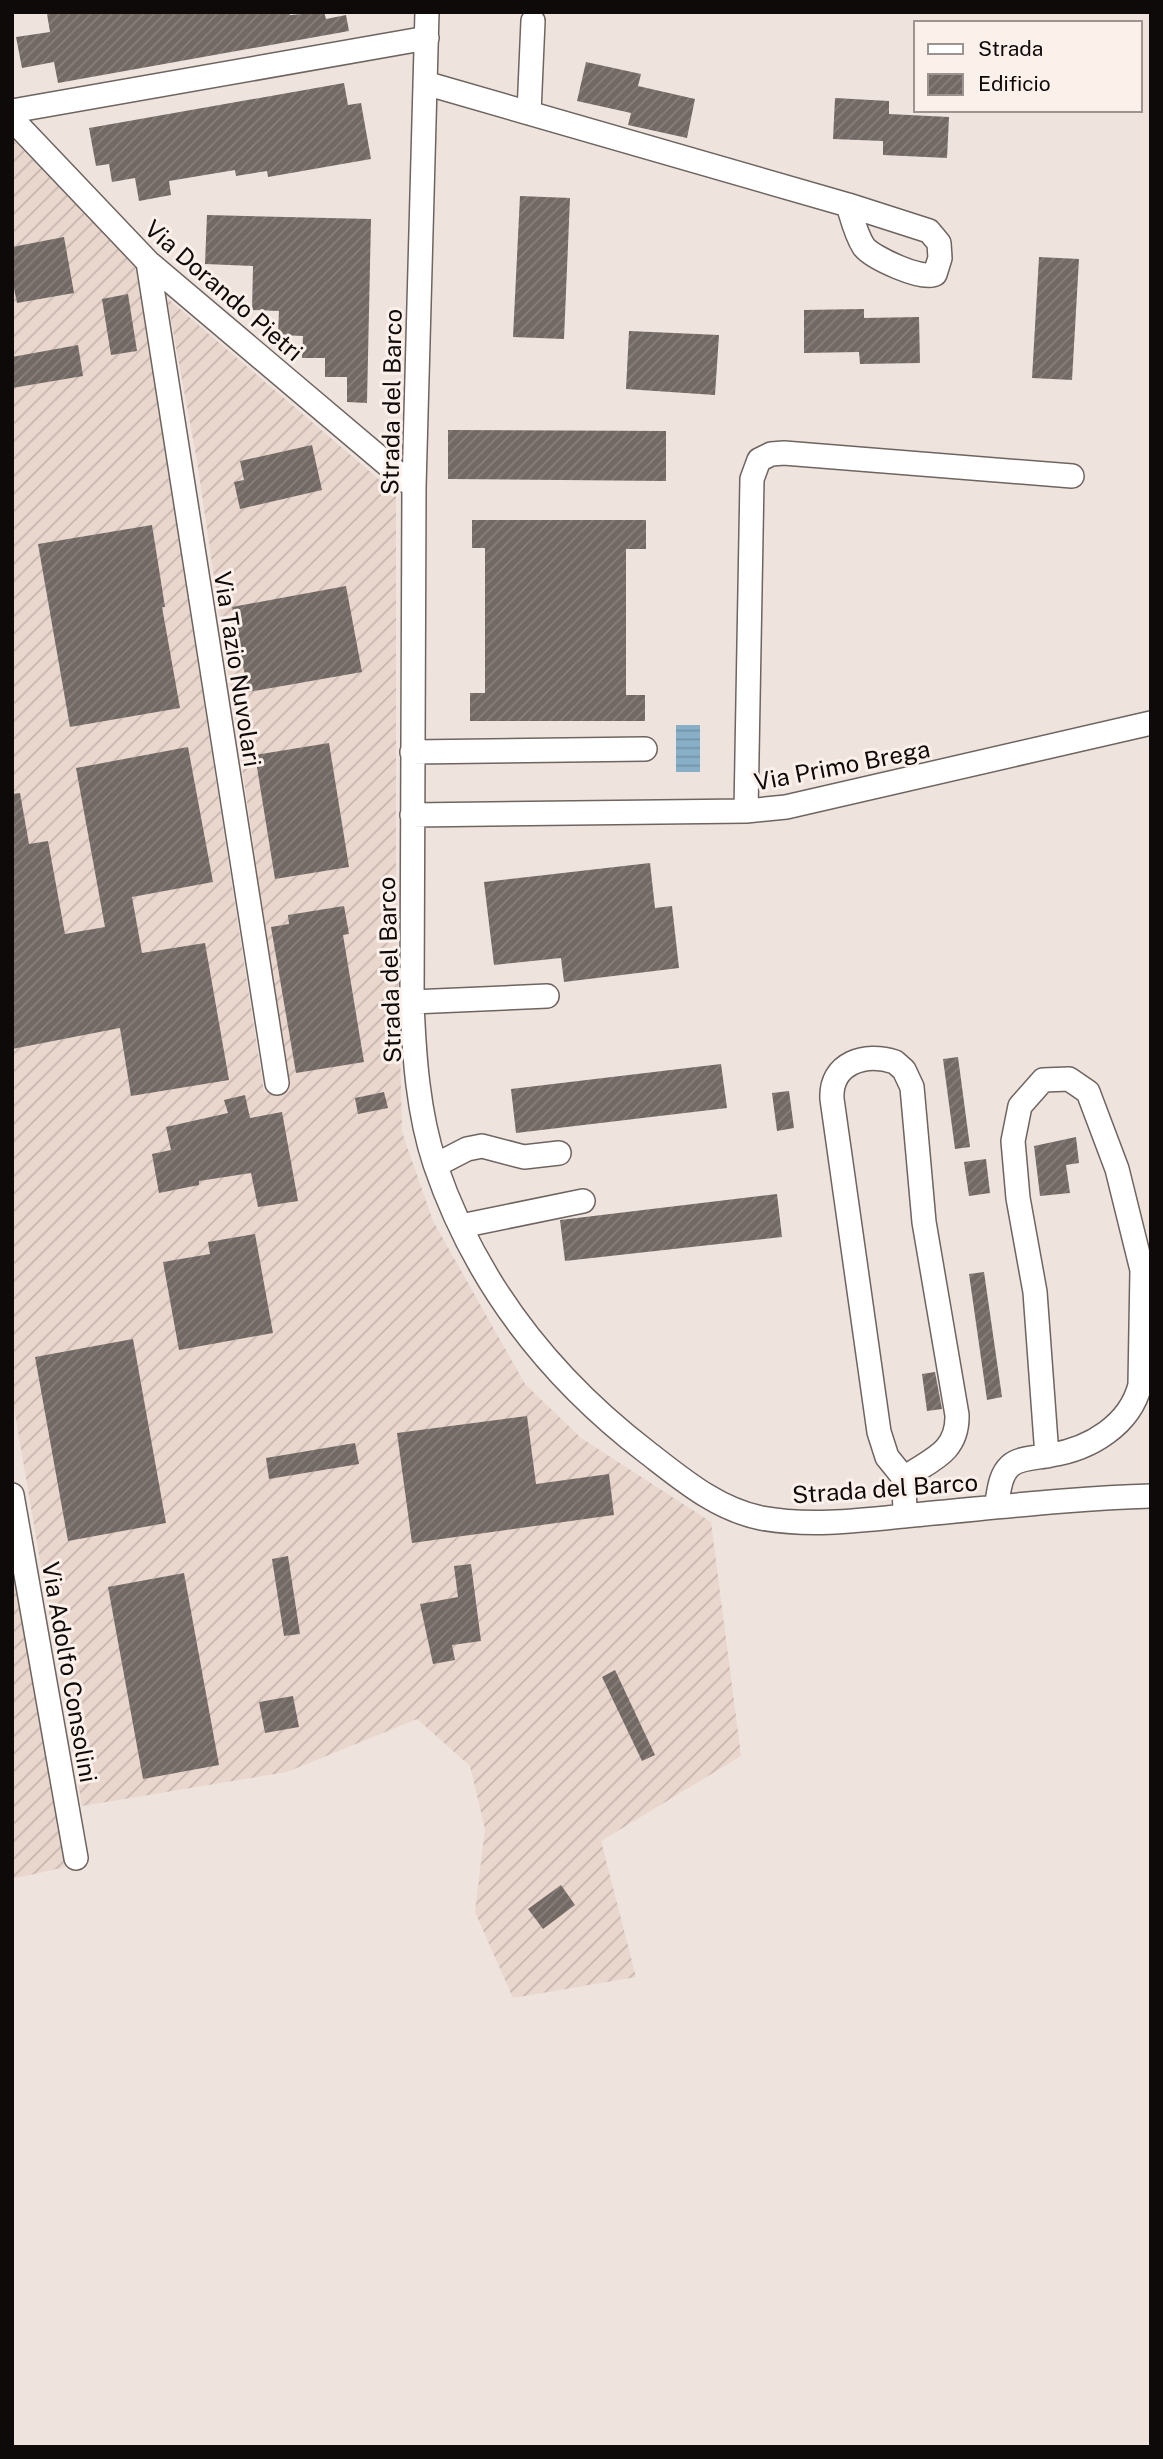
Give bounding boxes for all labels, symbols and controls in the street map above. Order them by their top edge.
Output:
legend [914,21,1142,112]
text: Strada [978,36,1043,61]
text: Edificio [978,71,1051,96]
street label: Via Dorando Pietri [139,214,309,366]
street label: Strada del Barco [375,309,407,495]
street label: Via Tazio Nuvolari [209,569,267,769]
street label: Via Primo Brega [752,734,932,796]
street label: Strada del Barco [372,876,406,1064]
street label: Strada del Barco [791,1468,979,1508]
street label: Via Adolfo Consolini [37,1559,103,1785]

